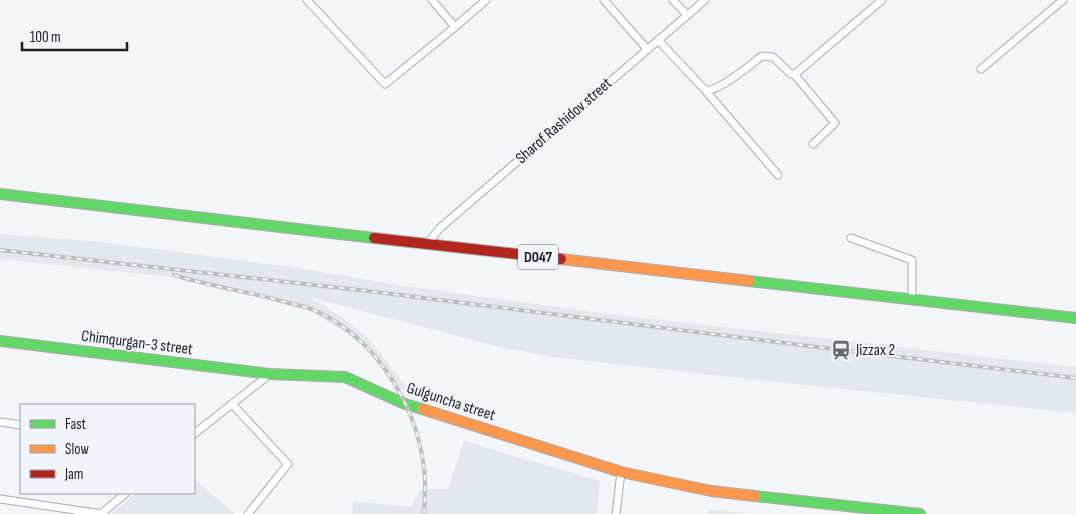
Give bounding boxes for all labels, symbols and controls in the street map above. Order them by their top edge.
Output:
scale bar [22,20,128,52]
text: 100 m [30,28,61,47]
street label: Sharof Rashidov street [512,74,616,168]
road number: D047 [518,244,558,270]
street label: Chimqurgan-3 street [80,327,194,359]
station icon: Jizzax 2 [830,339,852,361]
place label: Jizzax 2 [855,341,895,360]
street label: Gulguncha street [404,379,498,425]
legend [20,404,195,494]
text: Fast [65,415,87,434]
text: Slow [65,440,89,459]
text: Jam [64,465,83,484]

